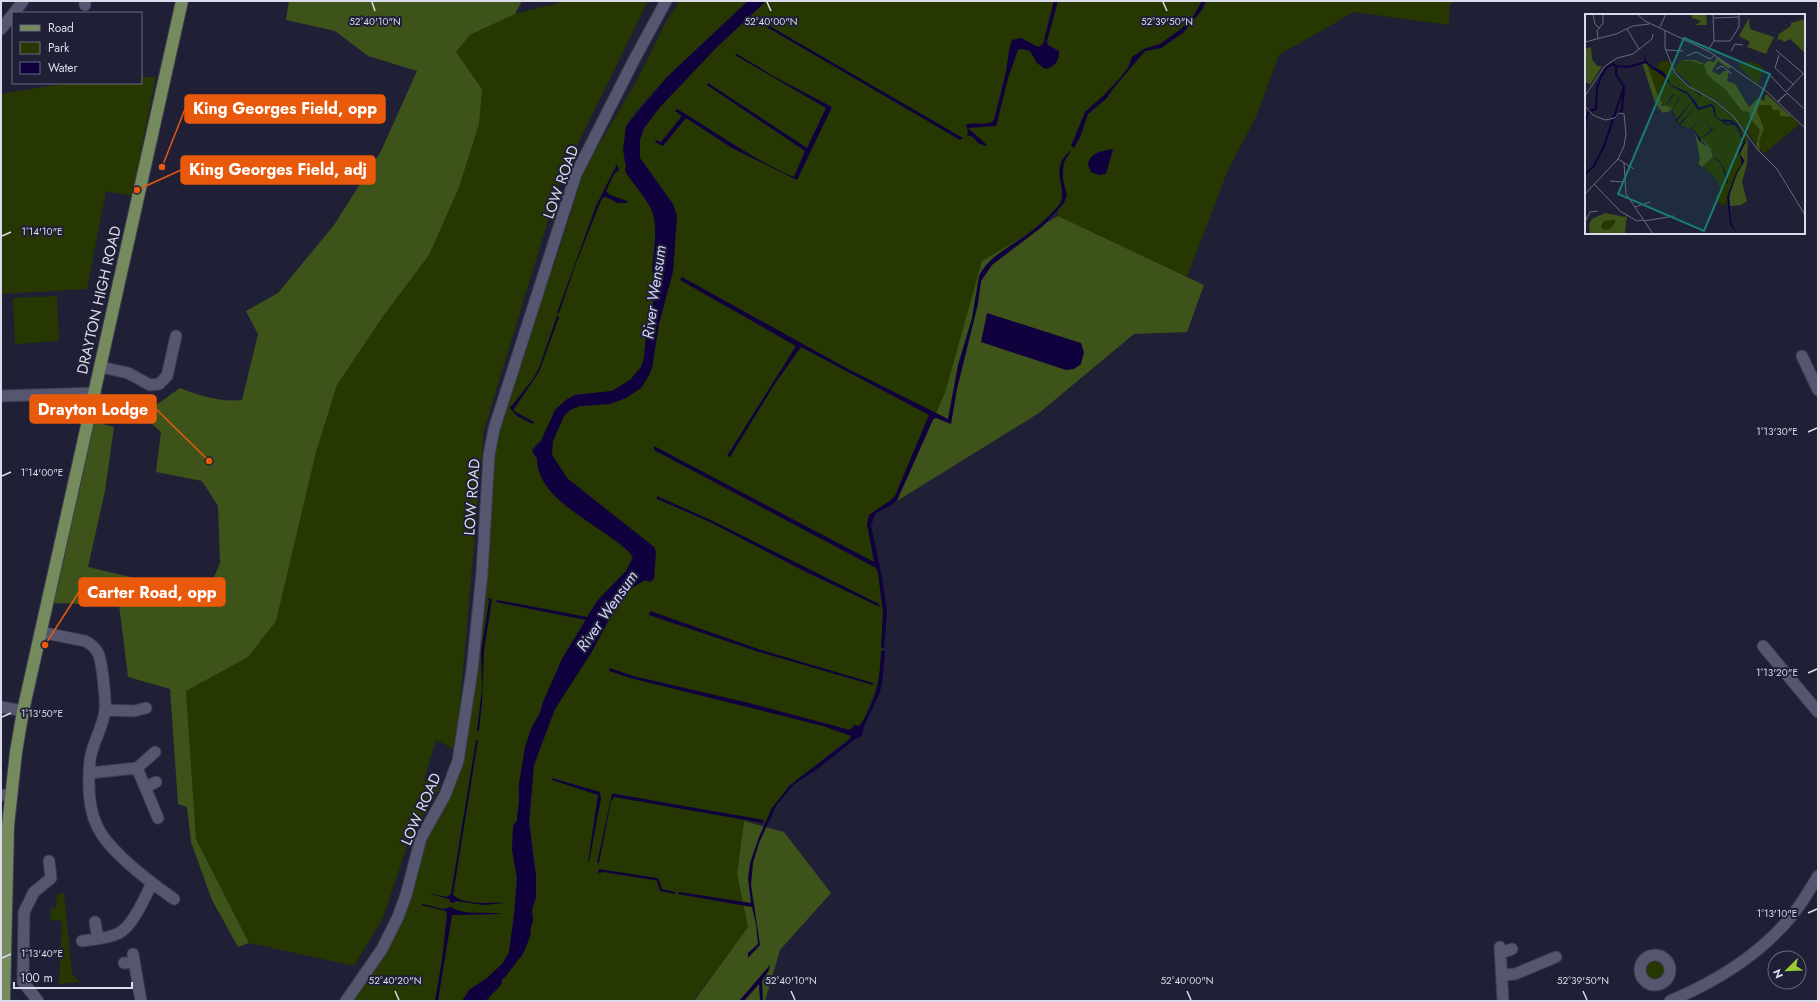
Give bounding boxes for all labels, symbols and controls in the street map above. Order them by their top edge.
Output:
legend [12,12,142,84]
text: 52°40'10"N [349,14,401,29]
text: 52°40'00"N [744,14,798,29]
text: 52°39'50"N [1141,14,1193,29]
inset map [1585,14,1805,234]
text: Road [48,19,74,37]
text: Park [48,39,70,57]
text: Water [48,59,79,77]
callout: King Georges Field, opp [185,95,385,123]
text: King Georges Field, opp [193,97,377,120]
street label: LOW ROAD [538,142,584,222]
callout: King Georges Field, adj [181,156,375,184]
text: King Georges Field, adj [189,158,367,181]
text: 1°14'10"E [21,224,63,239]
street label: DRAYTON HIGH ROAD [71,224,127,376]
water label: River Wensum [636,244,672,340]
callout: Drayton Lodge [30,395,156,423]
text: Drayton Lodge [38,398,148,421]
text: 1°13'30"E [1756,424,1798,439]
street label: LOW ROAD [458,458,486,536]
text: 1°14'00"E [21,465,63,480]
water label: River Wensum [571,566,643,656]
callout: Carter Road, opp [79,578,225,606]
text: Carter Road, opp [87,581,217,604]
text: 1°13'20"E [1756,665,1798,680]
text: 1°13'50"E [21,706,63,721]
street label: LOW ROAD [395,769,447,849]
text: 1°13'10"E [1757,906,1797,921]
text: 1°13'40"E [21,946,63,961]
north arrow [1767,950,1807,990]
scale bar [14,964,132,990]
text: N [1769,967,1787,981]
text: 100 m [20,969,53,987]
text: 52°40'20"N [369,973,421,988]
text: 52°40'10"N [765,973,817,988]
text: 52°40'00"N [1160,973,1214,988]
text: 52°39'50"N [1557,973,1609,988]

